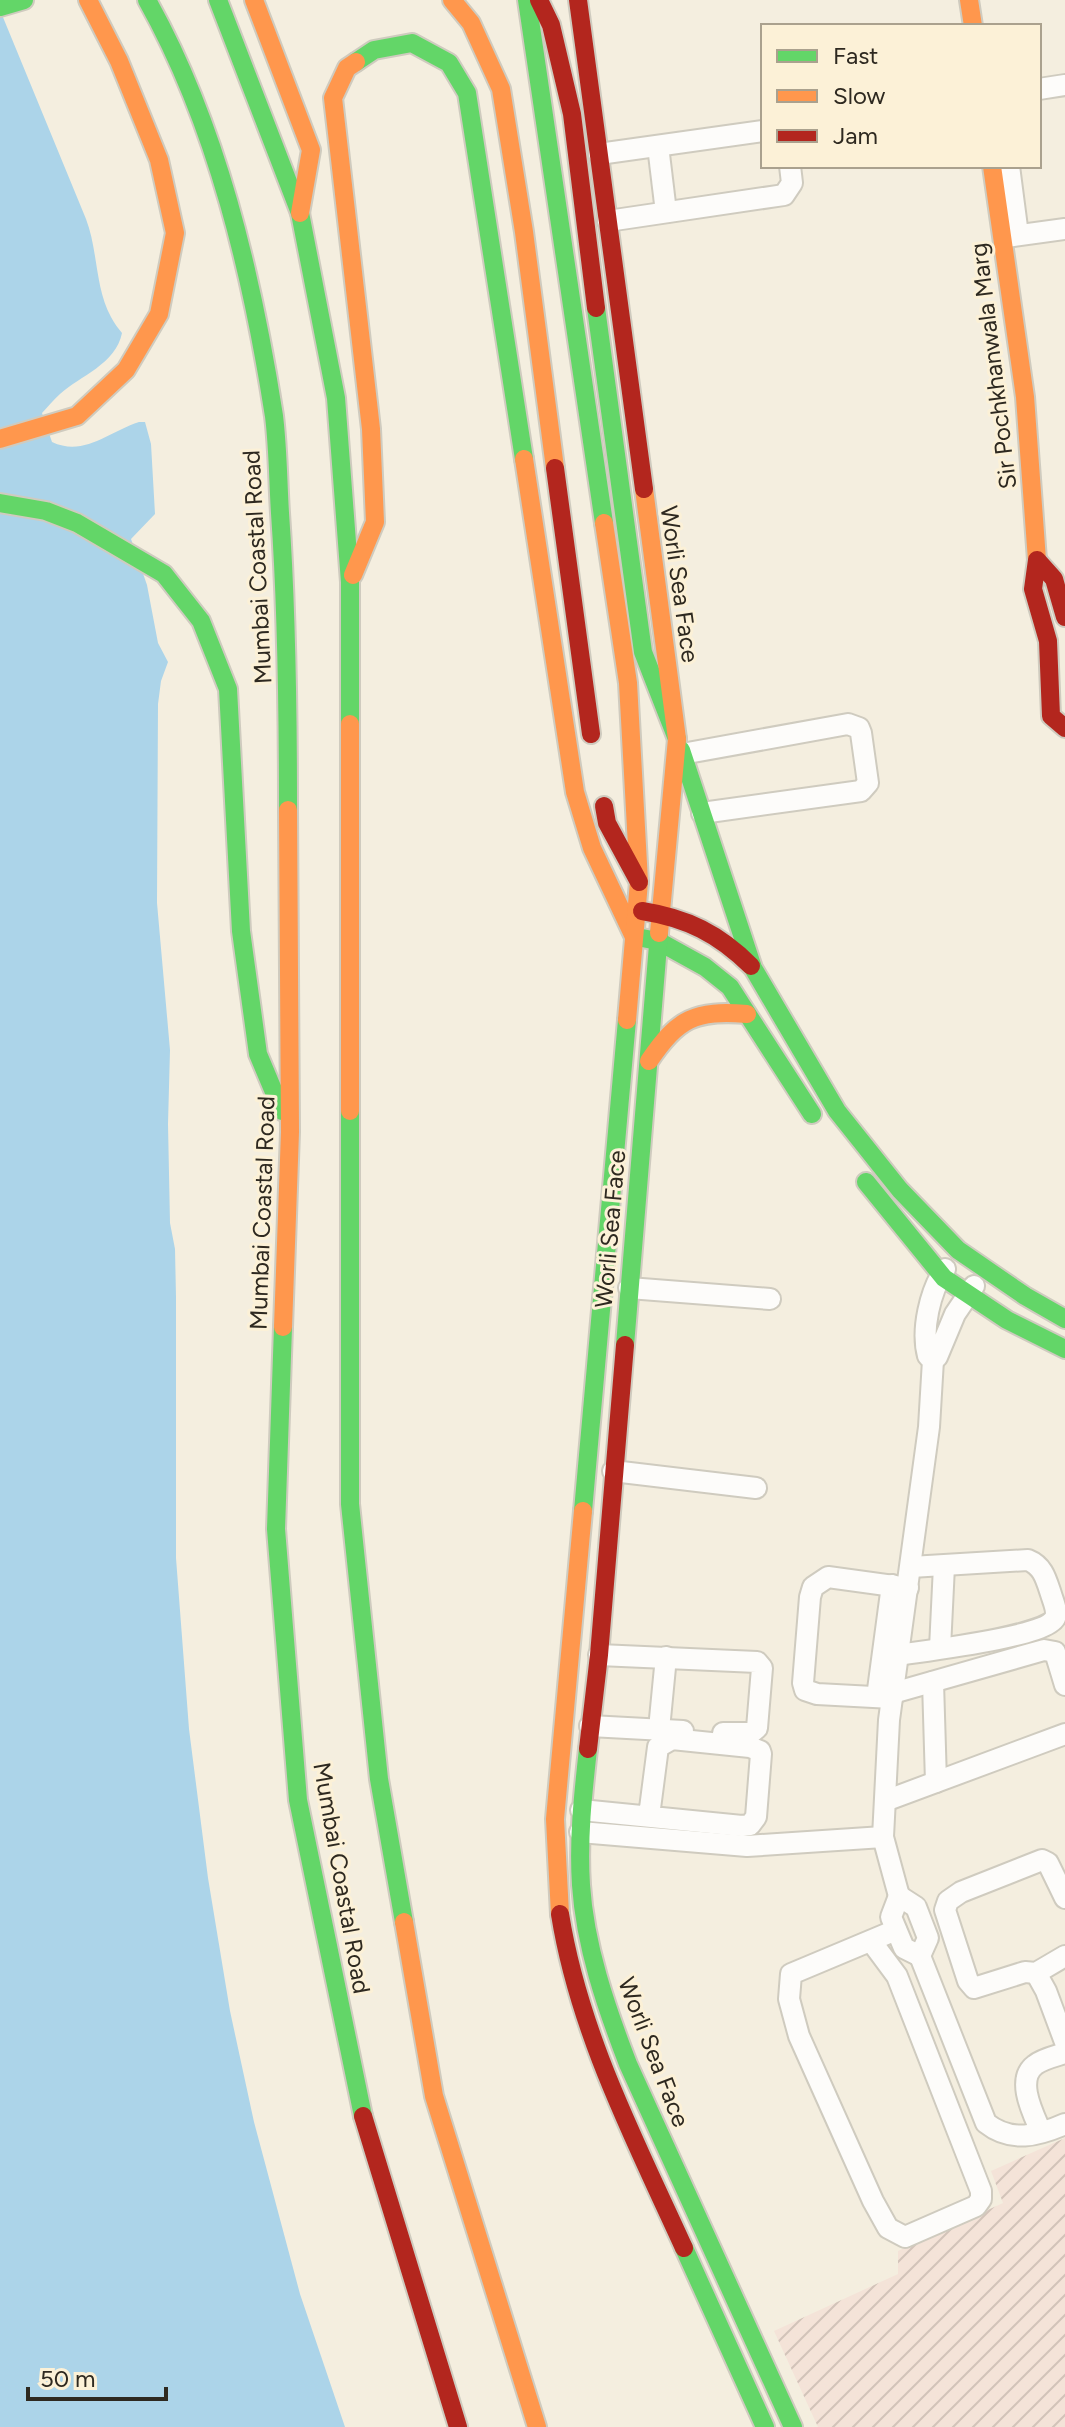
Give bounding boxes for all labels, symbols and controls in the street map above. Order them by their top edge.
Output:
legend [761,24,1041,168]
text: Fast [833,41,878,70]
text: Slow [833,81,886,110]
text: Jam [833,121,878,150]
street label: Sir Pochkhanwala Marg [964,241,1022,491]
street label: Mumbai Coastal Road [236,449,278,685]
street label: Worli Sea Face [655,504,705,664]
street label: Mumbai Coastal Road [243,1095,281,1331]
street label: Worli Sea Face [589,1149,631,1309]
street label: Mumbai Coastal Road [307,1760,377,1996]
street label: Worli Sea Face [612,1973,696,2131]
scale bar [28,2351,166,2401]
text: 50 m [40,2364,96,2393]

